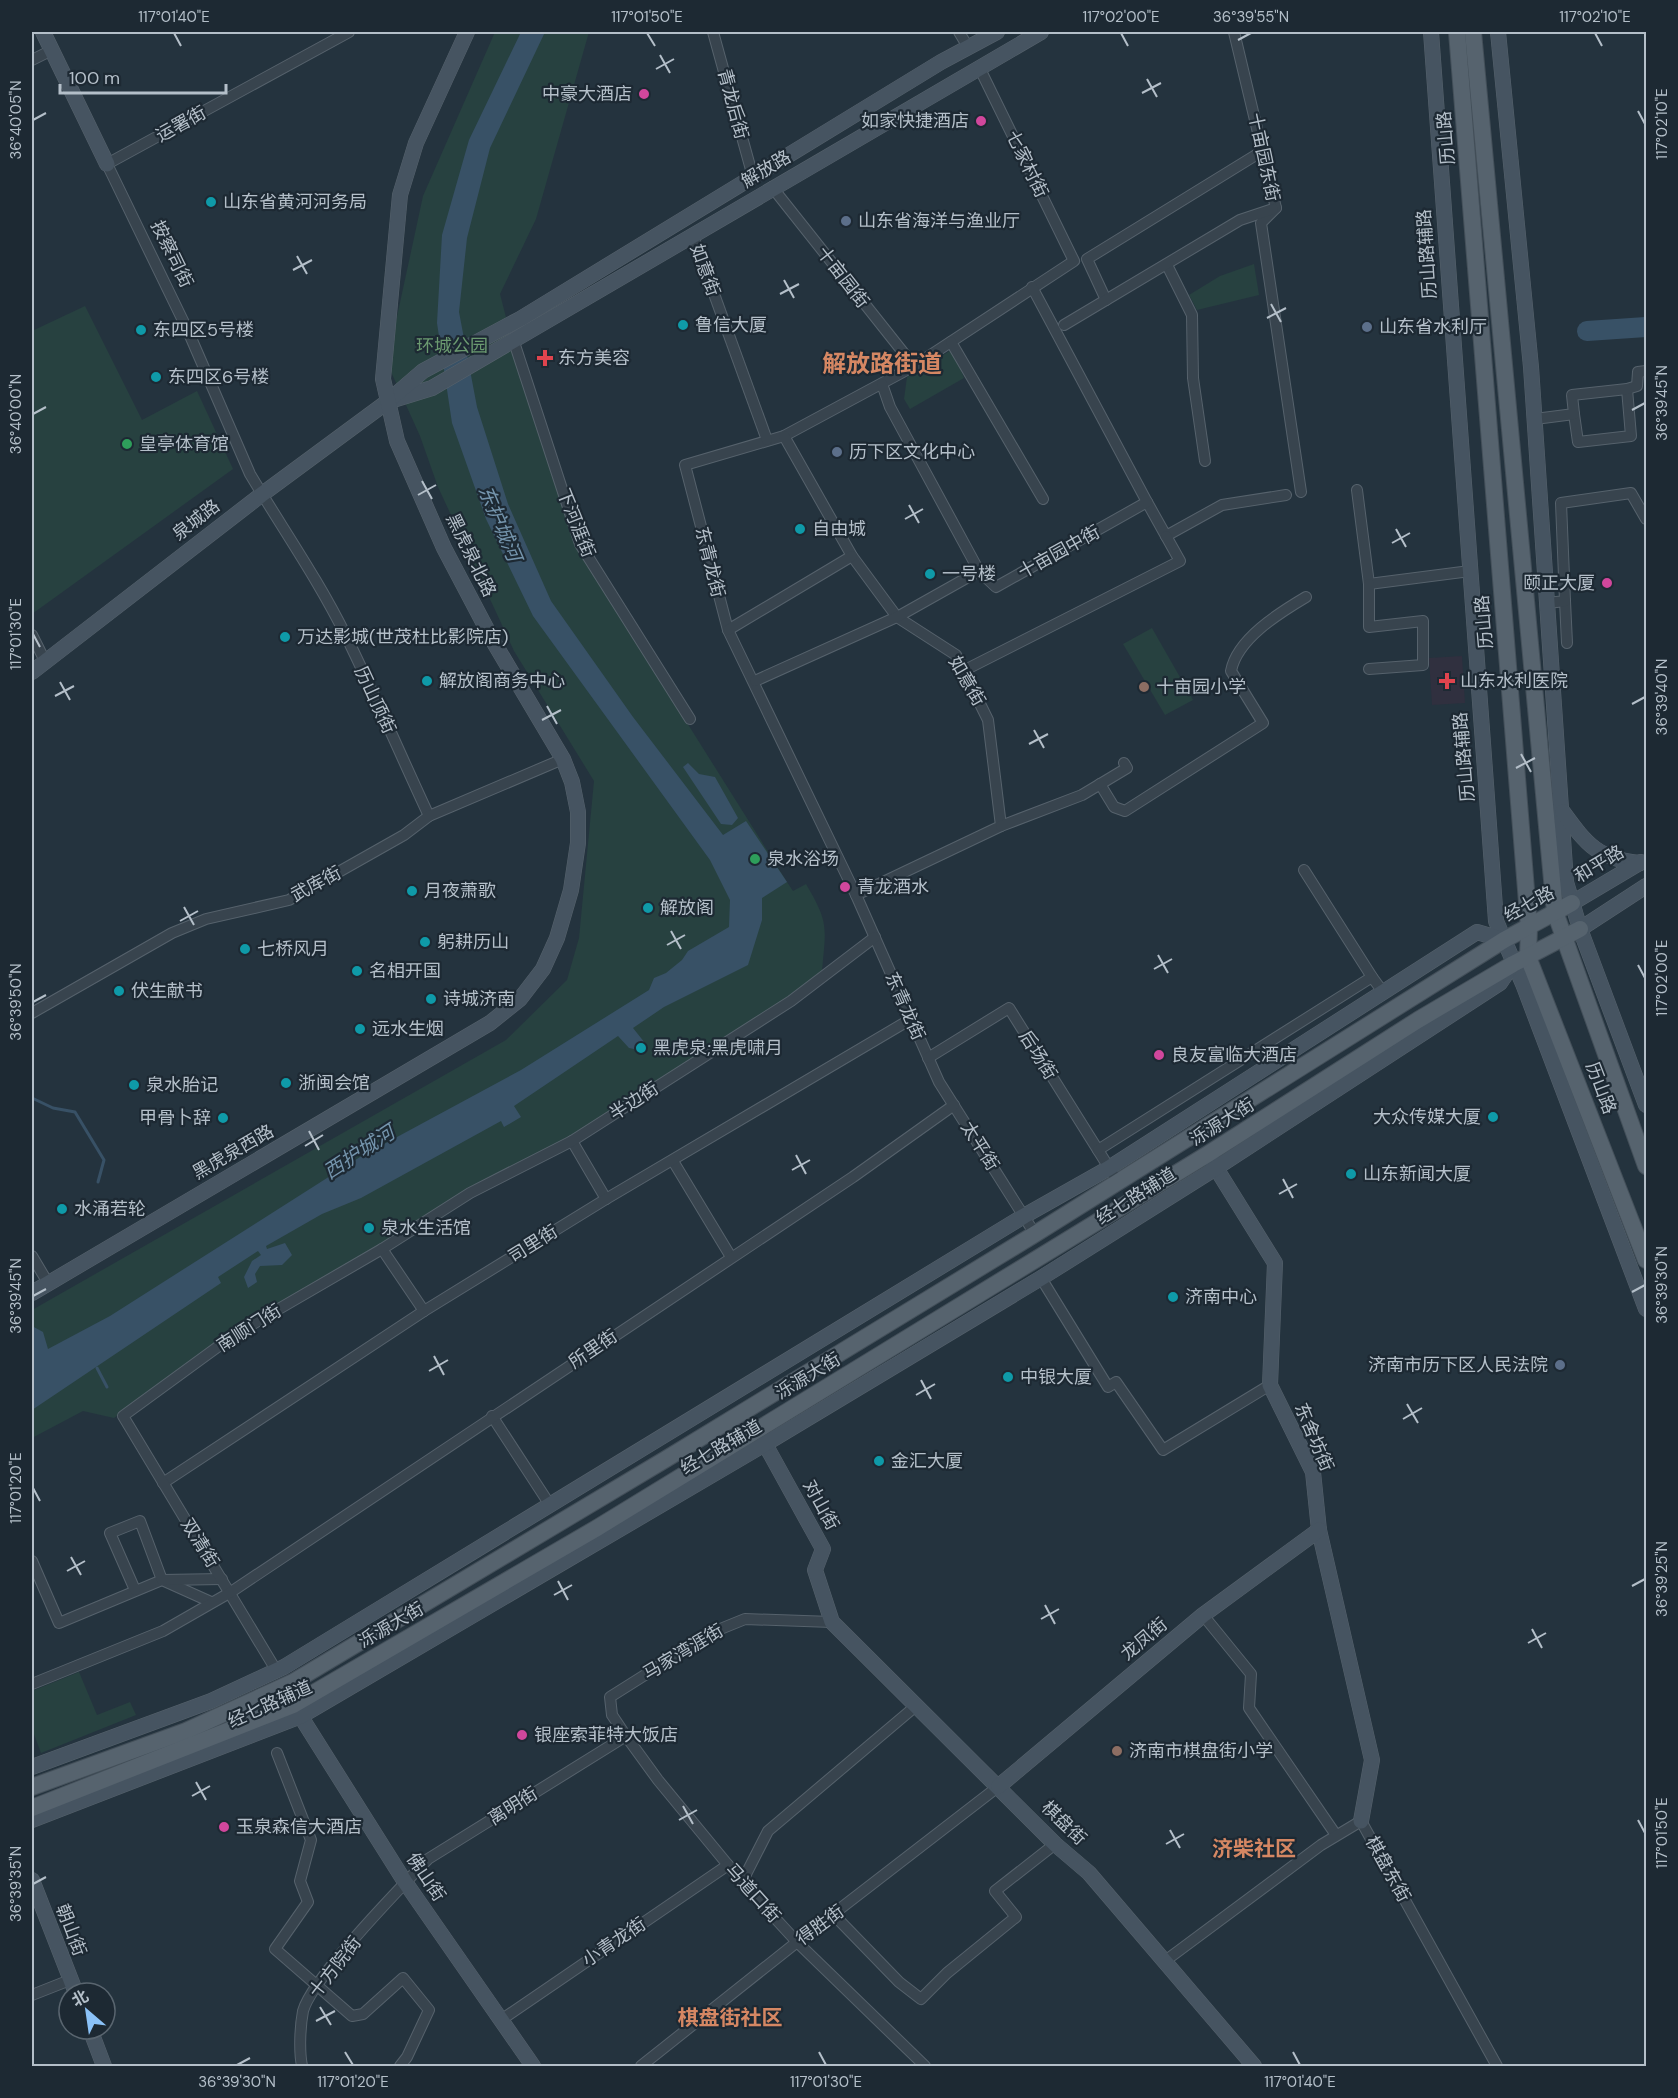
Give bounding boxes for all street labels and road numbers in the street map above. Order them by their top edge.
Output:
street label: 青龙后街 [712,66,754,142]
street label: 运署街 [152,100,210,148]
street label: 十亩园东街 [1243,110,1285,204]
street label: 历山路 [1432,110,1460,166]
street label: 七家村街 [1000,126,1054,202]
street label: 解放路 [737,145,795,193]
street label: 历山路辅路 [1412,208,1442,300]
street label: 按察司街 [145,216,199,292]
street label: 如意街 [684,241,726,299]
street label: 十亩园街 [811,241,875,313]
street label: 下河涯街 [551,485,601,561]
street label: 泉城路 [167,494,225,546]
street label: 黑虎泉北路 [440,509,502,601]
street label: 十亩园中街 [1014,520,1104,584]
street label: 东青龙街 [690,524,730,600]
street label: 历山路 [1470,594,1498,650]
street label: 如意街 [943,652,991,710]
street label: 历山顶街 [349,662,401,738]
street label: 历山路辅路 [1448,711,1480,803]
street label: 和平路 [1570,840,1628,888]
street label: 武库街 [287,861,345,907]
street label: 经七路 [1500,881,1558,927]
street label: 东青龙街 [879,968,931,1044]
street label: 后场街 [1014,1026,1062,1084]
street label: 历山路 [1580,1058,1622,1118]
street label: 半边街 [605,1076,663,1126]
street label: 泺源大街 [1185,1093,1259,1151]
street label: 太平街 [956,1117,1004,1175]
street label: 黑虎泉西路 [188,1119,278,1185]
street label: 经七路辅道 [1091,1162,1181,1230]
street label: 司里街 [504,1220,562,1268]
street label: 南顺门街 [212,1299,286,1357]
street label: 所里街 [564,1324,622,1374]
street label: 泺源大街 [771,1347,845,1405]
street label: 东舍坊街 [1289,1399,1339,1475]
street label: 经七路辅道 [676,1414,766,1480]
street label: 对山街 [797,1476,845,1534]
street label: 双清街 [176,1514,224,1572]
street label: 泺源大街 [354,1597,428,1653]
street label: 龙凤街 [1116,1612,1172,1666]
street label: 马家湾涯街 [638,1619,728,1685]
street label: 经七路辅道 [224,1675,316,1733]
street label: 离明街 [484,1782,542,1830]
street label: 棋盘街 [1036,1796,1092,1850]
street label: 棋盘东街 [1360,1832,1416,1906]
street label: 佛山街 [401,1848,451,1906]
street label: 马道口街 [720,1858,786,1928]
street label: 得胜街 [791,1899,849,1951]
street label: 朝山街 [50,1900,92,1960]
street label: 小青龙街 [577,1912,651,1972]
street label: 十方院街 [303,1931,367,2003]

